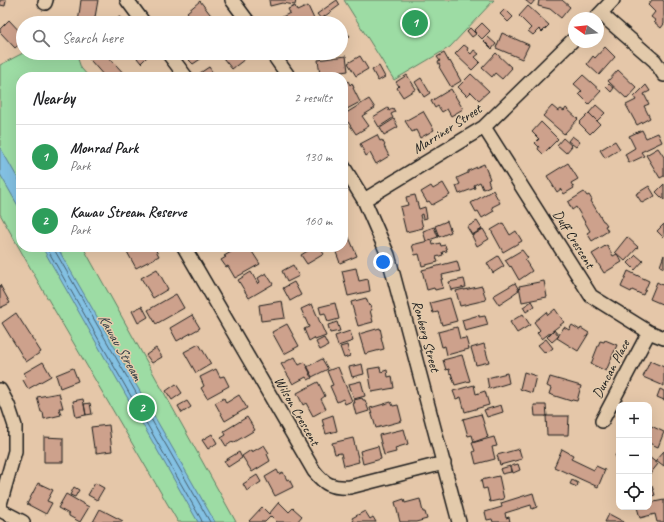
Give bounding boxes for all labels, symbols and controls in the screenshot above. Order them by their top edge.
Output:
pin: 1 [402,8,428,38]
north arrow [568,12,604,48]
search box [16,16,348,60]
icon: search [30,27,52,49]
text: Search here [62,29,123,48]
text: Nearby [32,88,75,109]
text: 2 results [294,90,332,106]
street label: Marriner Street [409,100,486,157]
text: Monrad Park [70,139,138,158]
text: 1 [42,149,48,165]
text: 130 m [304,149,332,165]
text: Park [70,158,91,174]
text: Kawau Stream Reserve [70,203,186,222]
street label: Duff Crescent [549,207,599,272]
text: 2 [42,213,48,229]
text: 160 m [304,213,332,229]
text: Park [70,222,91,238]
your location [373,252,393,272]
street label: Ronberg Street [408,299,444,375]
water label: Kawau Stream [93,311,147,385]
street label: Duncan Place [588,335,634,401]
street label: Wilson Crescent [270,374,324,450]
pin: 2 [129,393,155,423]
map controls [616,402,652,510]
button: + [616,402,652,438]
button: − [616,438,652,474]
button: locate [616,474,652,510]

